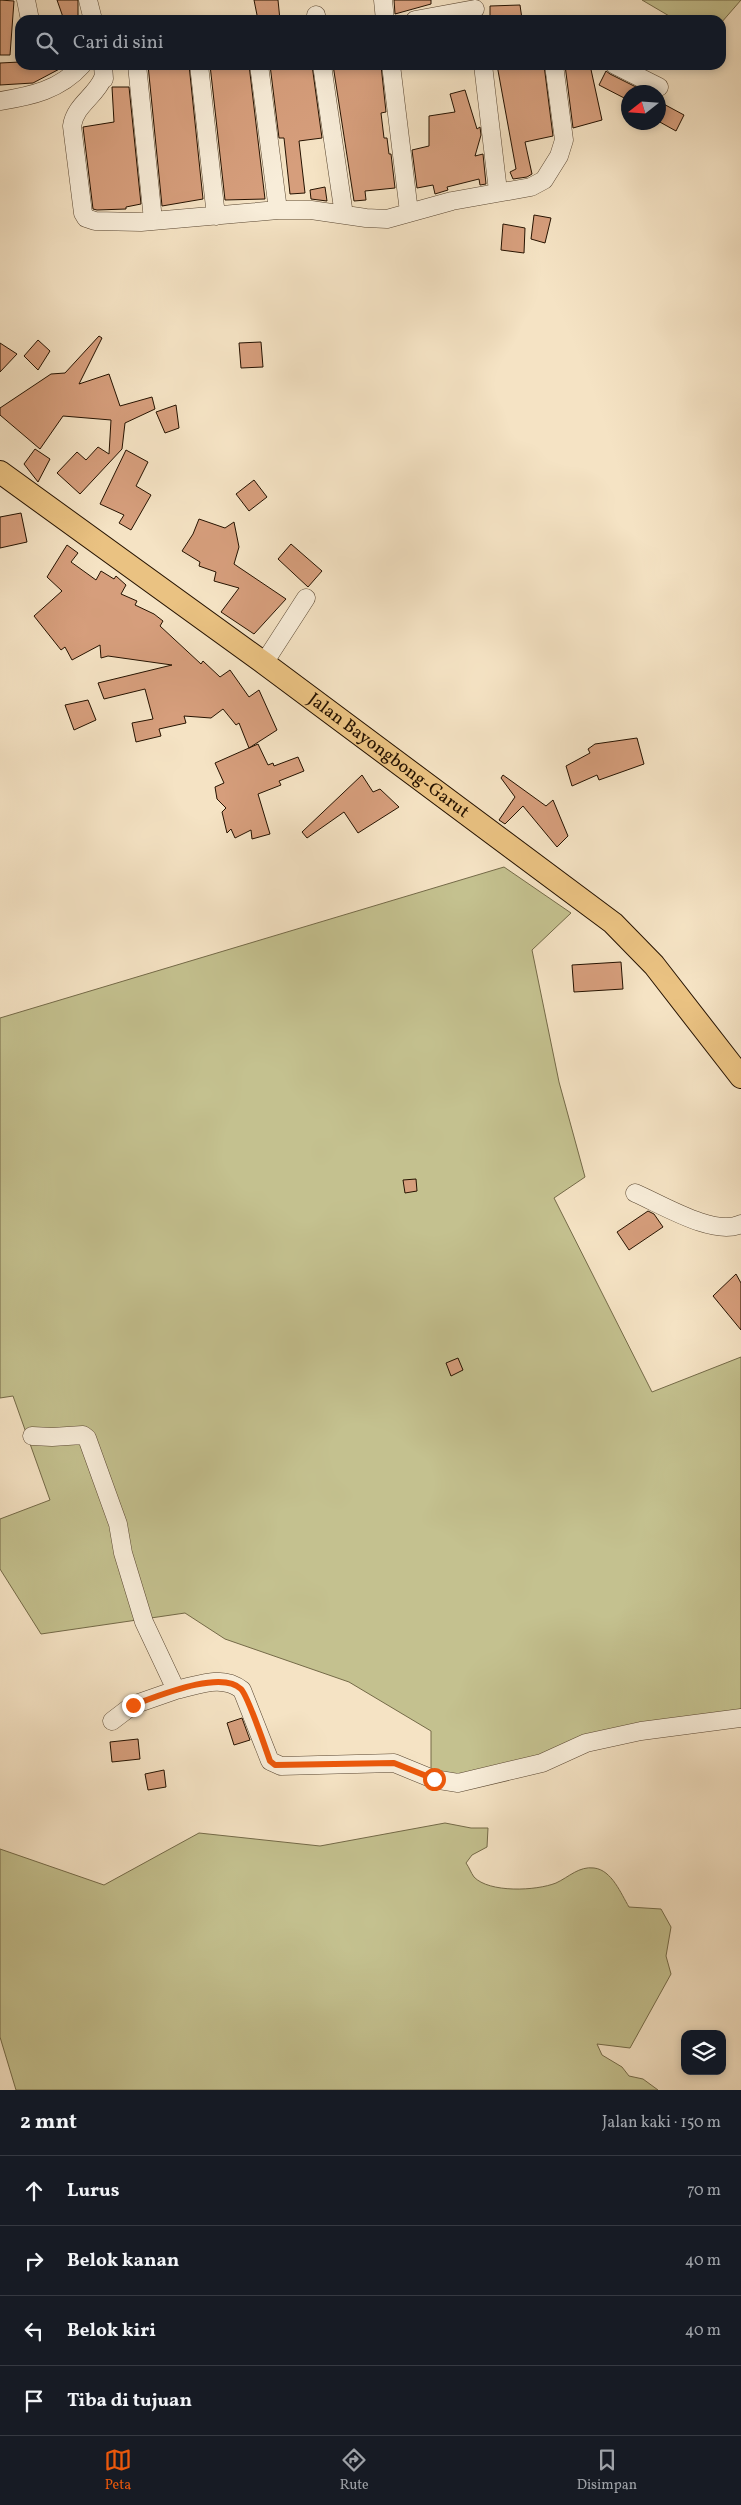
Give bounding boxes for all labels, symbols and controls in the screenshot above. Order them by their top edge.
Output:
search box [15,15,726,70]
icon: search [33,29,61,57]
text: Cari di sini [73,30,164,56]
north arrow [621,85,666,130]
street label: Jalan Bayongbong-Garut [302,687,474,824]
route end [122,1694,145,1717]
route start [423,1768,446,1791]
map controls [681,2030,726,2075]
button: layers [681,2030,726,2075]
text: 2 mnt [20,2108,77,2137]
text: Jalan kaki · 150 m [602,2112,721,2134]
icon: ahead [20,2177,48,2205]
text: Lurus [67,2178,119,2204]
text: 70 m [687,2180,721,2202]
icon: right [20,2247,48,2275]
text: Belok kanan [67,2248,179,2274]
text: 40 m [685,2250,721,2272]
icon: left [20,2317,48,2345]
text: Belok kiri [67,2318,156,2344]
text: 40 m [685,2320,721,2342]
icon: arrive [20,2387,48,2415]
text: Tiba di tujuan [67,2388,192,2414]
tab: Peta [104,2446,132,2495]
tab: Rute [340,2446,369,2495]
tab: Disimpan [577,2446,637,2495]

